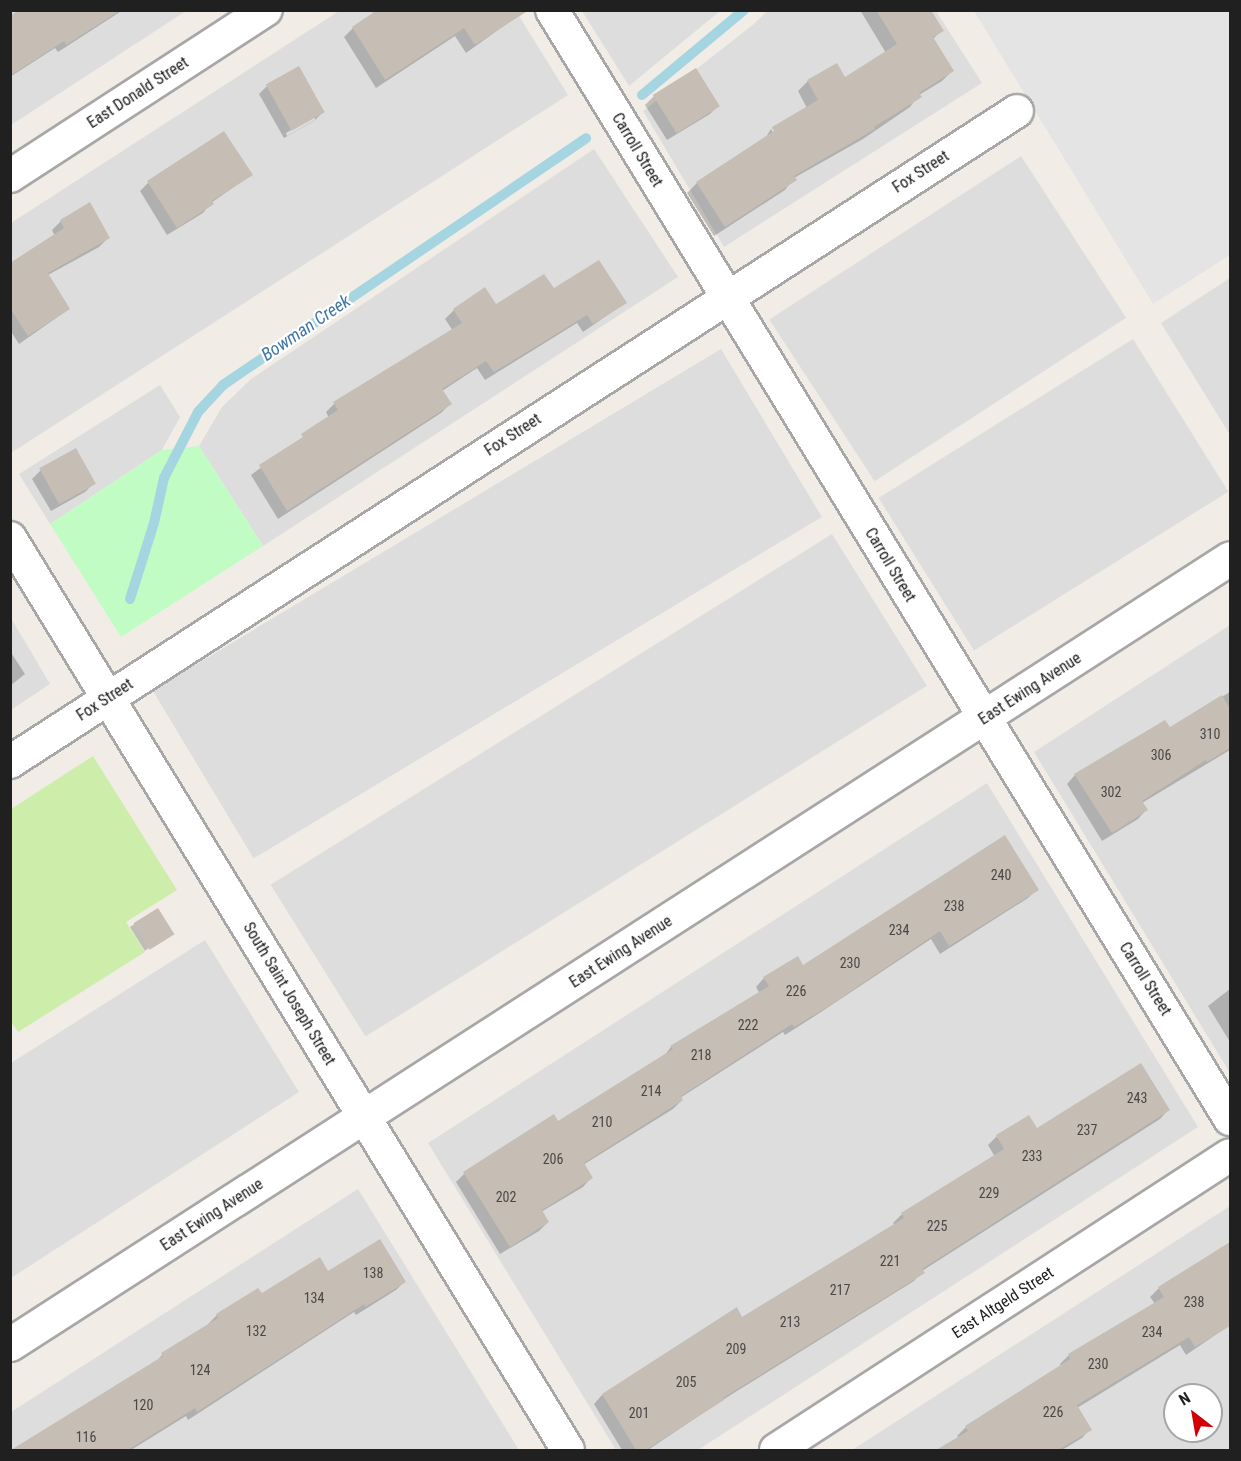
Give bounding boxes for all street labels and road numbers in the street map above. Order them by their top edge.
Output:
street label: East Donald Street [84,53,192,133]
street label: Carroll Street [607,110,667,190]
street label: Fox Street [889,147,953,197]
street label: Fox Street [481,410,545,460]
street label: Carroll Street [860,525,920,605]
street label: East Ewing Avenue [975,649,1085,729]
street label: Fox Street [73,675,137,725]
street label: East Ewing Avenue [566,912,676,992]
street label: South Saint Joseph Street [239,919,339,1069]
street label: Carroll Street [1115,939,1175,1019]
street label: East Ewing Avenue [157,1175,267,1255]
street label: East Altgeld Street [949,1263,1057,1343]

